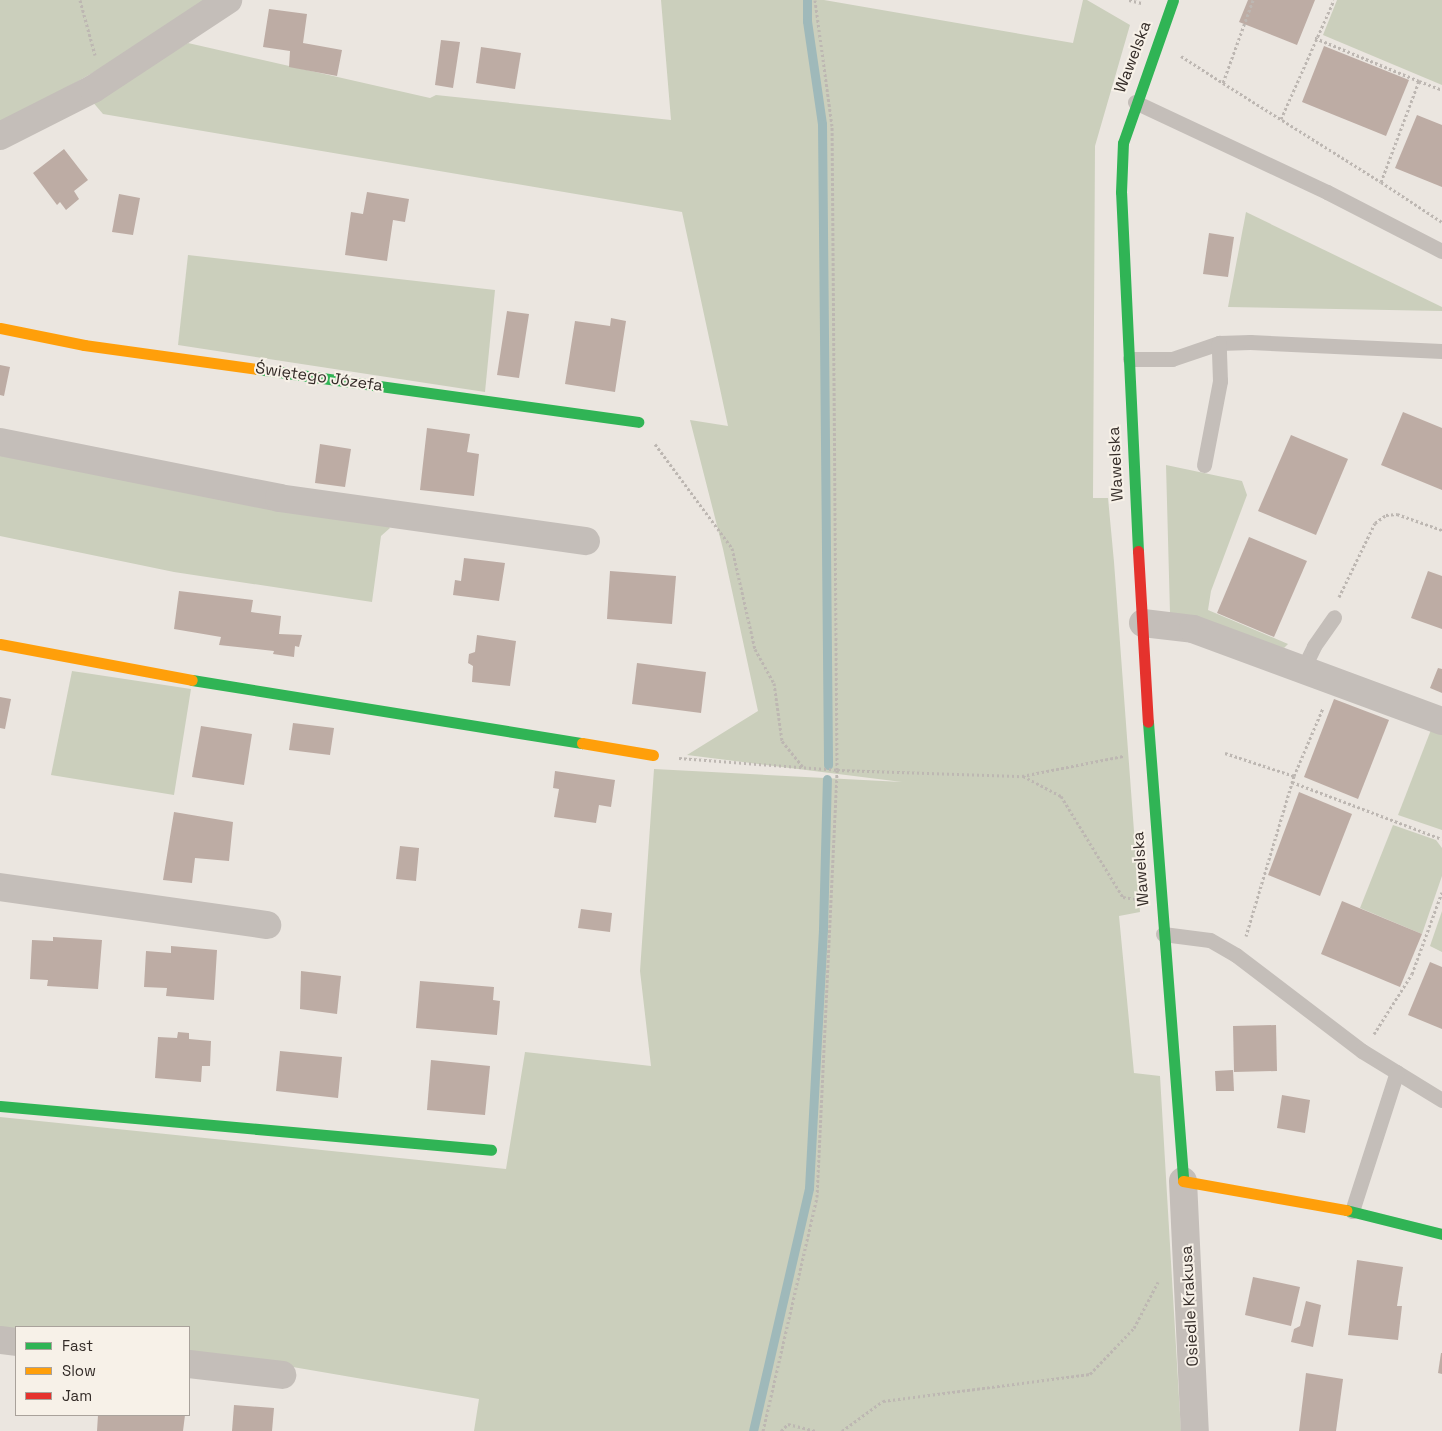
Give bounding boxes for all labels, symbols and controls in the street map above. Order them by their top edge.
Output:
street label: Wawelska [1111,19,1155,95]
street label: Świętego Józefa [254,359,384,395]
street label: Wawelska [1104,426,1128,502]
street label: Wawelska [1129,831,1153,907]
street label: Osiedle Krakusa [1177,1245,1203,1367]
legend [15,1326,190,1416]
text: Fast [62,1336,93,1355]
text: Slow [62,1361,96,1380]
text: Jam [62,1386,92,1405]

